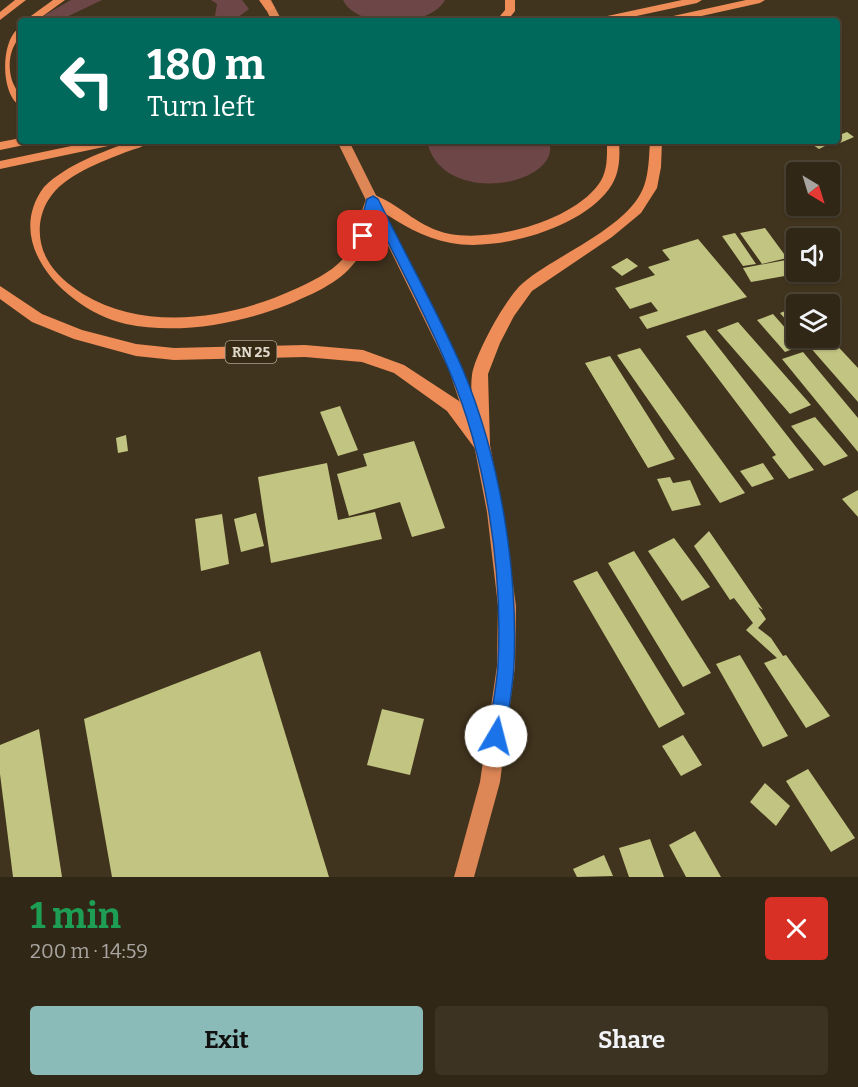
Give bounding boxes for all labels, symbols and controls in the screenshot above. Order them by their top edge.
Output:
text: 180 m [147,40,265,90]
icon: left [48,42,126,120]
text: Turn left [147,91,255,123]
north arrow [786,162,840,216]
map controls [786,162,840,348]
pin [337,210,388,261]
icon: arrive [346,219,379,252]
button: sound [786,228,840,282]
button: layers [786,294,840,348]
road number: RN 25 [226,341,276,363]
position arrow [464,704,528,768]
text: 1 min [30,894,121,938]
button: close [765,897,828,960]
text: 200 m · 14:59 [30,939,148,963]
button: Exit [30,1006,423,1075]
button: Share [435,1006,828,1075]

